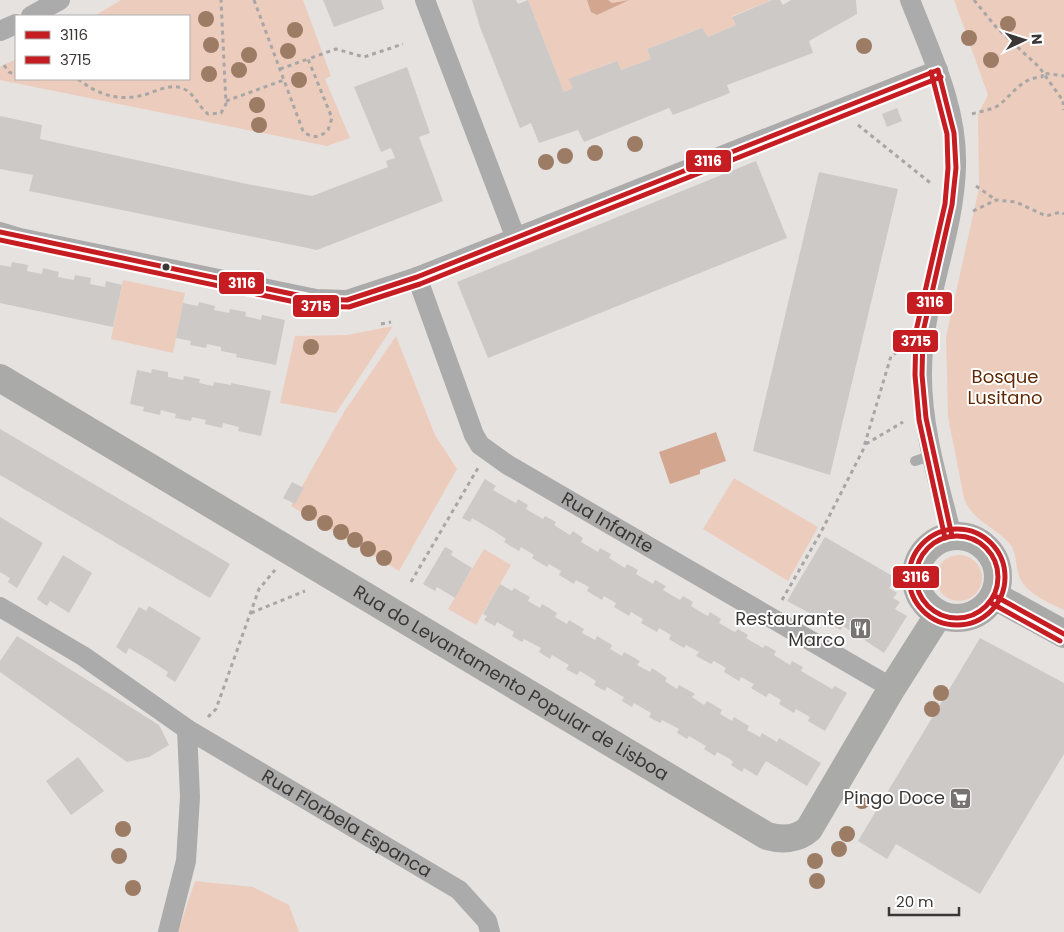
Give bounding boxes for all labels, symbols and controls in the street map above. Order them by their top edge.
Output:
legend [15,15,190,80]
north arrow [999,15,1049,65]
text: 3116 [60,24,88,45]
text: N [1027,33,1047,45]
text: 3715 [60,49,91,70]
line badge: 3116 [685,149,732,173]
text: 3116 [694,151,722,171]
unlabelled marker [161,262,171,272]
line badge: 3116 [218,271,265,295]
text: 3116 [228,273,256,293]
line badge: 3116 [906,291,953,315]
text: 3116 [916,292,944,312]
line badge: 3715 [292,294,340,318]
text: 3715 [301,296,331,316]
line badge: 3715 [892,329,939,353]
text: 3715 [901,331,931,351]
park label: Bosque Lusitano [968,364,1042,410]
street label: Rua Infante [557,486,658,559]
line badge: 3116 [892,565,940,589]
text: 3116 [902,567,930,587]
street label: Rua do Levantamento Popular de Lisboa [349,579,673,786]
place label: Restaurante Marco [735,606,845,652]
restaurant icon: Restaurante Marco [849,617,873,641]
street label: Rua Florbela Espanca [257,763,437,883]
place label: Pingo Doce [844,785,945,810]
supermarket icon: Pingo Doce [949,786,973,810]
scale bar [889,884,959,916]
text: 20 m [896,891,934,912]

